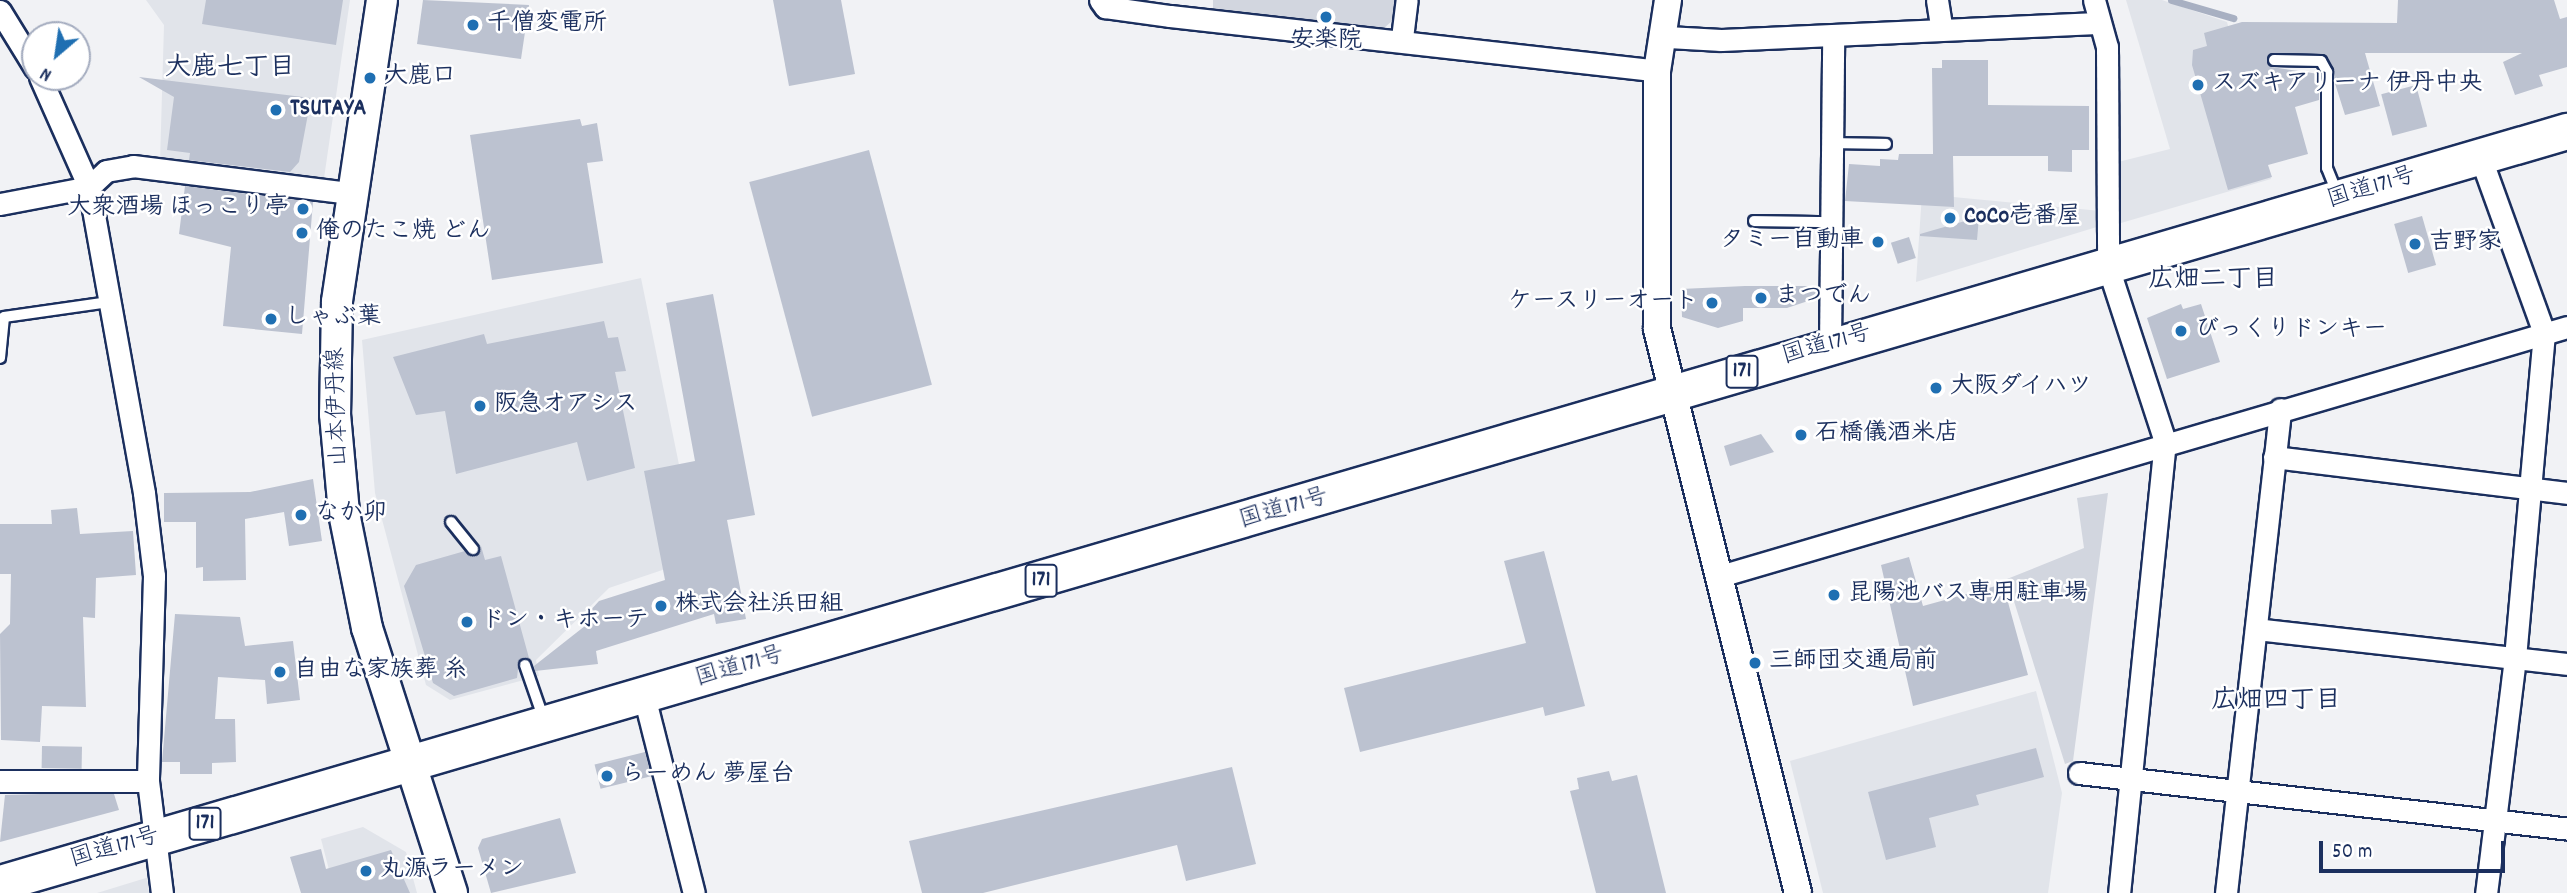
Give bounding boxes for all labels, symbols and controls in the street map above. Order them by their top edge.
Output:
marker: 安楽院 [1318,9,1334,25]
place label: 千僧変電所 [487,11,607,39]
marker: 千僧変電所 [465,17,481,33]
north arrow [21,21,91,91]
place label: 安楽院 [1290,28,1362,56]
district label: 大鹿七丁目 [165,53,295,85]
text: N [36,59,57,87]
place label: 大鹿口 [384,64,456,92]
marker: 大鹿口 [362,70,378,86]
place label: スズキアリーナ 伊丹中央 [2212,71,2481,99]
marker: スズキアリーナ 伊丹中央 [2190,77,2206,93]
place label: TSUTAYA [290,96,366,124]
marker: TSUTAYA [268,102,284,118]
street label: 国道171号 [2324,162,2420,216]
place label: 大衆酒場 ほっこり亭 [68,195,289,223]
marker: 大衆酒場 ほっこり亭 [295,201,311,217]
place label: CoCo壱番屋 [1964,204,2081,232]
marker: CoCo壱番屋 [1942,210,1958,226]
place label: 俺のたこ焼 どん [316,219,489,247]
marker: 俺のたこ焼 どん [294,225,310,241]
place label: タミー自動車 [1720,228,1864,256]
place label: 吉野家 [2429,230,2501,258]
marker: タミー自動車 [1870,234,1886,250]
marker: 吉野家 [2407,236,2423,252]
district label: 広畑二丁目 [2148,265,2278,297]
place label: まつでん [1775,284,1871,312]
place label: ケースリーオート [1506,289,1698,317]
marker: まつでん [1753,290,1769,306]
marker: ケースリーオート [1704,295,1720,311]
place label: しゃぶ葉 [285,305,381,333]
marker: しゃぶ葉 [263,311,279,327]
place label: びっくりドンキー [2195,317,2387,345]
street label: 国道171号 [1779,320,1875,372]
marker: びっくりドンキー [2173,323,2189,339]
street label: 山本伊丹線 [323,347,355,467]
road number: 171 [1724,352,1760,392]
place label: 大阪ダイハツ [1950,374,2094,402]
marker: 大阪ダイハツ [1928,380,1944,396]
place label: 阪急オアシス [494,392,638,420]
marker: 阪急オアシス [472,398,488,414]
place label: 石橋儀酒米店 [1815,421,1959,449]
marker: 石橋儀酒米店 [1793,427,1809,443]
street label: 国道171号 [1236,484,1332,536]
place label: なか卯 [315,501,387,529]
marker: なか卯 [293,507,309,523]
road number: 171 [1024,562,1058,600]
place label: 昆陽池バス専用駐車場 [1848,581,2088,609]
marker: 昆陽池バス専用駐車場 [1826,587,1842,603]
place label: 株式会社浜田組 [675,592,843,620]
marker: 株式会社浜田組 [653,598,669,614]
place label: ドン・キホーテ [481,608,649,636]
marker: ドン・キホーテ [459,614,475,630]
street label: 国道171号 [692,642,788,694]
place label: 三師団交通局前 [1769,649,1937,677]
marker: 三師団交通局前 [1747,655,1763,671]
place label: 自由な家族葬 糸 [294,658,467,686]
marker: 自由な家族葬 糸 [272,664,288,680]
district label: 広畑四丁目 [2211,686,2341,718]
place label: らーめん 夢屋台 [621,762,794,790]
marker: らーめん 夢屋台 [599,768,615,784]
road number: 171 [188,804,222,844]
street label: 国道171号 [67,823,163,875]
scale bar [2322,826,2508,870]
text: 50 m [2332,838,2372,868]
place label: 丸源ラーメン [380,857,524,885]
marker: 丸源ラーメン [358,863,374,879]

